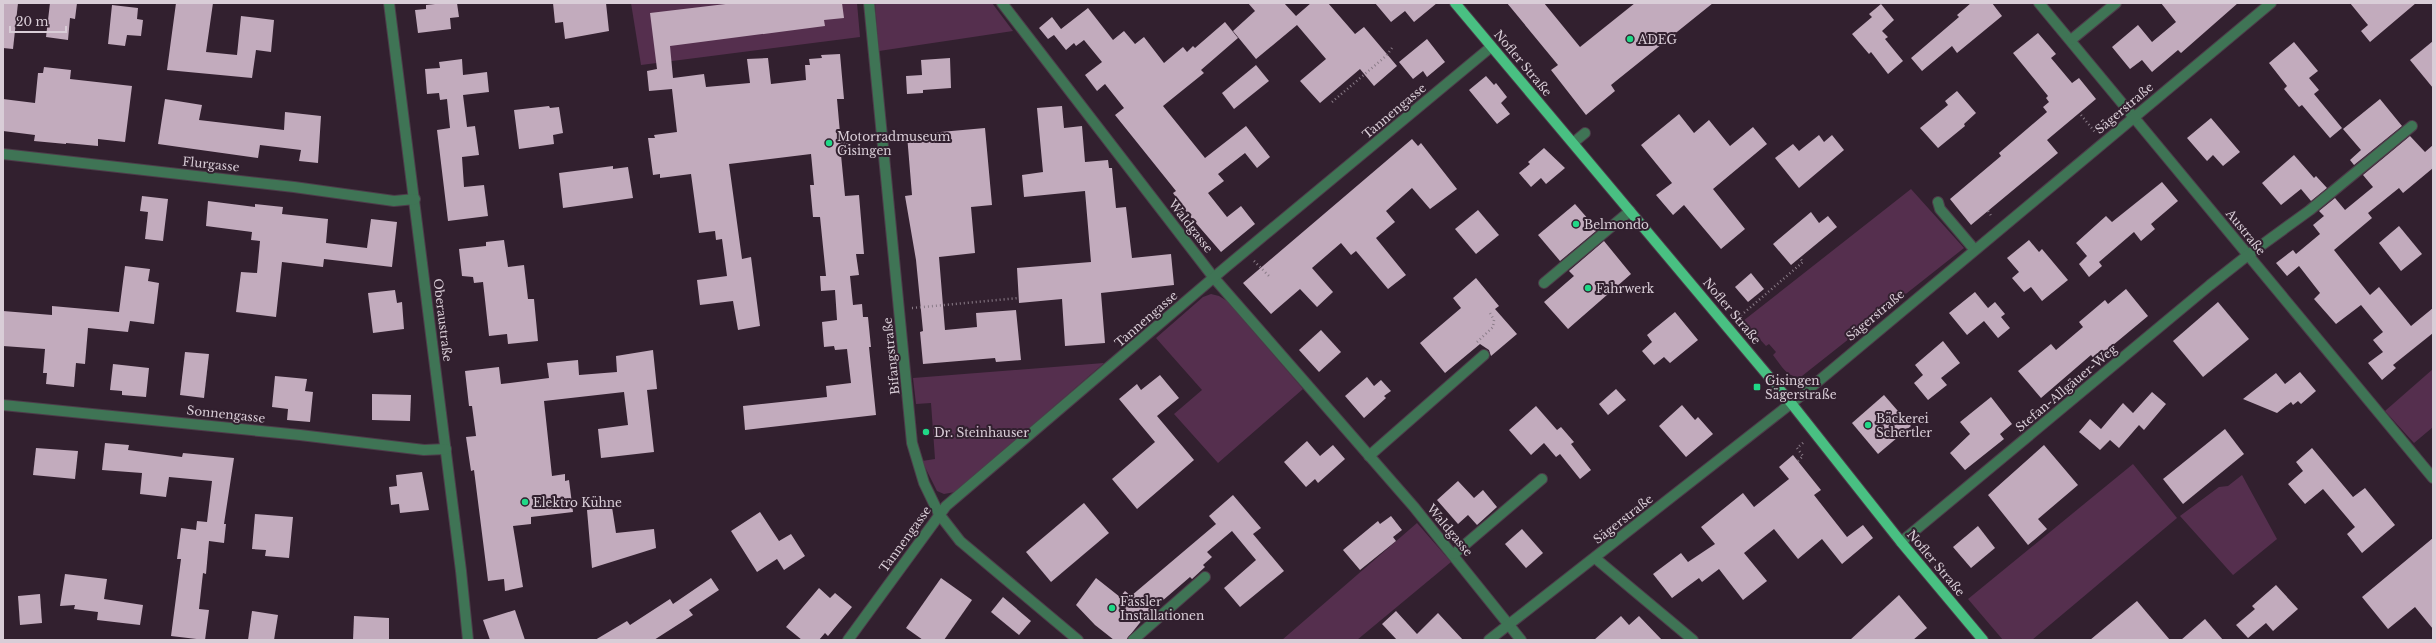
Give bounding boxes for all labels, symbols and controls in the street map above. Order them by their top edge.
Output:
scale bar [10,8,66,34]
text: 20 m [16,14,48,29]
street label: Nofler Straße [1491,27,1555,99]
place label: ADEG [1637,32,1677,47]
marker: ADEG [1625,34,1635,44]
street label: Sägerstraße [2092,79,2156,137]
street label: Tannengasse [1359,80,1429,142]
place label: Motorradmuseum Gisingen [837,129,950,158]
marker: Motorradmuseum Gisingen [824,138,834,148]
street label: Flurgasse [182,154,240,174]
street label: Waldgasse [1165,196,1216,256]
street label: Austraße [2222,205,2269,258]
place label: Belmondo [1584,217,1649,232]
marker: Belmondo [1571,219,1581,229]
street label: Nofler Straße [1700,275,1764,347]
street label: Oberaustraße [430,277,456,363]
place label: Fahrwerk [1596,281,1655,296]
marker: Fahrwerk [1583,283,1593,293]
street label: Sägerstraße [1843,286,1907,344]
street label: Tannengasse [1112,288,1181,350]
street label: Bifangstraße [879,316,903,395]
street label: Stefan-Allgäuer-Weg [2012,341,2120,435]
place label: Gisingen Sägerstraße [1765,373,1837,402]
marker: Gisingen Sägerstraße [1752,382,1762,392]
street label: Sonnengasse [186,402,266,426]
place label: Bäckerei Schertler [1876,411,1932,440]
marker: Bäckerei Schertler [1863,420,1873,430]
place label: Dr. Steinhauser [934,425,1029,440]
marker: Dr. Steinhauser [921,427,931,437]
street label: Sägerstraße [1590,491,1656,547]
place label: Elektro Kühne [533,495,622,510]
marker: Elektro Kühne [520,497,530,507]
street label: Waldgasse [1423,500,1476,559]
street label: Tannengasse [876,503,934,575]
street label: Nofler Straße [1904,527,1968,599]
place label: Fässler Installationen [1120,594,1204,623]
marker: Fässler Installationen [1107,603,1117,613]

